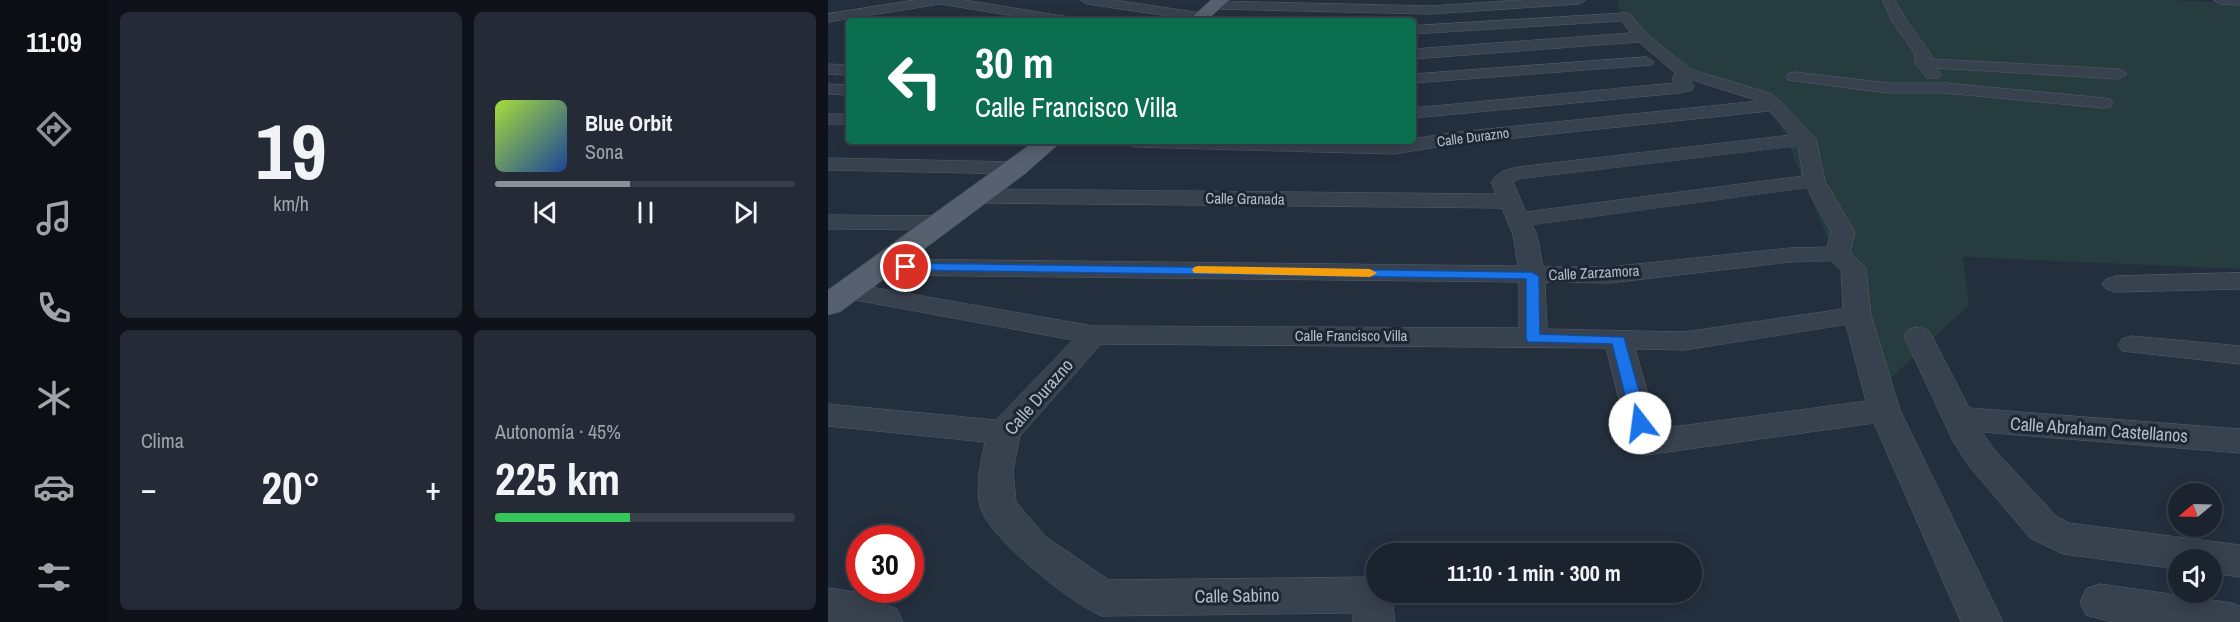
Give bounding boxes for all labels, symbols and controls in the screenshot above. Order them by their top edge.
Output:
text: 11:09 [26,24,82,60]
text: 30 m [975,35,1054,91]
icon: left [876,42,954,120]
text: Calle Francisco Villa [975,89,1178,125]
text: 19 [255,98,327,203]
icon: directions [33,108,75,150]
text: Blue Orbit [585,108,672,138]
street label: Calle Durazno [1436,124,1510,150]
text: Sona [585,138,623,165]
street label: Calle Granada [1205,187,1285,210]
text: km/h [273,190,309,217]
icon: previous [529,196,562,229]
icon: pause [629,196,662,229]
icon: next [729,196,762,229]
icon: music [33,197,75,239]
pin [880,241,931,292]
icon: arrive [889,250,922,283]
street label: Calle Zarzamora [1548,260,1640,285]
icon: phone [33,287,75,329]
street label: Calle Francisco Villa [1295,325,1407,346]
street label: Calle Durazno [999,353,1079,440]
icon: climate [33,377,75,419]
position arrow [1608,391,1672,455]
street label: Calle Abraham Castellanos [2009,411,2189,448]
text: Autonomía · 45% [495,418,621,445]
text: Clima [141,427,184,454]
text: 225 km [495,448,620,509]
text: 20° [261,457,321,518]
icon: car [33,466,75,508]
text: − [141,466,157,510]
text: + [425,466,441,510]
north arrow [2168,483,2222,537]
map controls [2168,483,2222,603]
speed limit sign: 30 [846,525,924,603]
button: sound [2168,549,2222,603]
icon: filters [33,556,75,598]
text: 11:10 · 1 min · 300 m [1447,558,1621,588]
street label: Calle Sabino [1195,582,1279,609]

